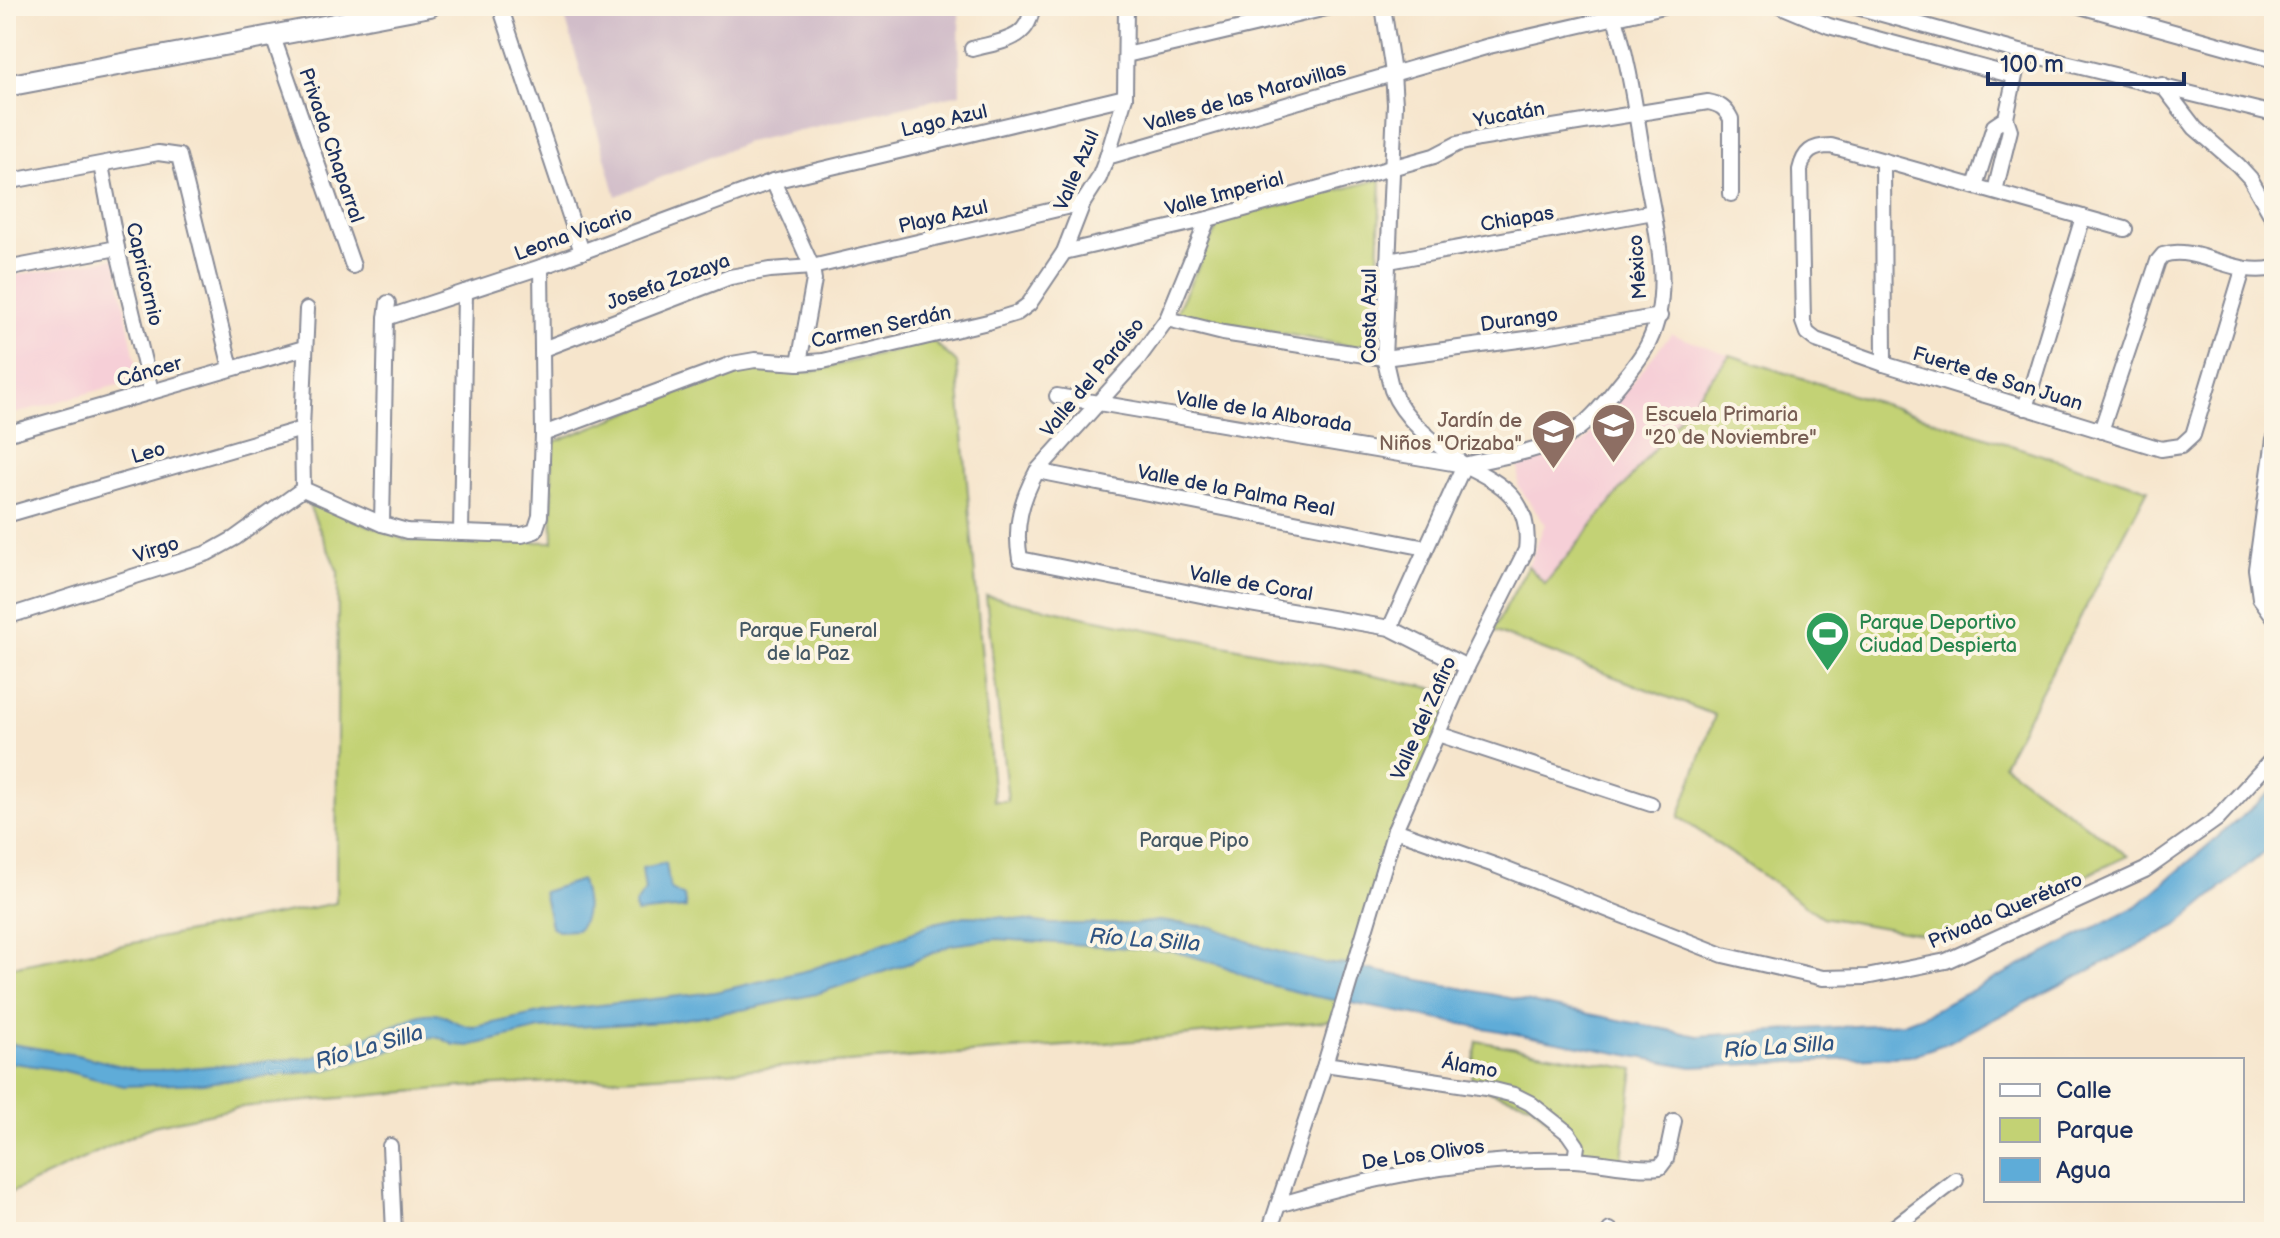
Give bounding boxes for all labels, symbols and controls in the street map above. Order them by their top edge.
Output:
scale bar [1988,36,2184,86]
text: 100 m [2000,50,2064,79]
street label: Valles de las Maravillas [1142,57,1349,137]
street label: Privada Chaparral [293,65,369,226]
street label: Yucatán [1471,97,1547,133]
street label: Lago Azul [899,99,990,143]
street label: Valle Azul [1049,126,1105,214]
street label: Valle Imperial [1162,167,1286,221]
street label: Playa Azul [896,195,990,239]
street label: Leona Vicario [511,201,636,266]
street label: Chiapas [1479,201,1556,237]
street label: Capricornio [120,220,168,328]
street label: México [1624,234,1652,300]
street label: Josefa Zozaya [604,249,733,315]
street label: Costa Azul [1358,268,1382,364]
street label: Carmen Serdán [809,300,953,354]
street label: Durango [1479,303,1559,337]
street label: Valle del Paraíso [1036,313,1150,442]
street label: Fuerte de San Juan [1910,342,2086,416]
street label: Cáncer [114,351,185,393]
street label: Valle de la Alborada [1174,386,1354,438]
school or university icon: Escuela Primaria "20 de Noviembre" [1590,402,1638,465]
place label: Escuela Primaria "20 de Noviembre" [1645,403,1817,450]
school or university icon: Jardín de Niños "Orizaba" [1529,407,1577,470]
place label: Jardín de Niños "Orizaba" [1379,409,1522,456]
street label: Leo [129,437,168,469]
street label: Valle de la Palma Real [1135,460,1337,522]
street label: Virgo [130,531,182,569]
street label: Valle de Coral [1187,561,1314,607]
sports icon: Parque Deportivo Ciudad Despierta [1804,610,1852,673]
place label: Parque Deportivo Ciudad Despierta [1859,611,2017,658]
park label: Parque Funeral de la Paz [739,619,877,666]
street label: Valle del Zafiro [1386,653,1462,784]
park label: Parque Pipo [1139,829,1249,853]
street label: Privada Querétaro [1925,868,2086,954]
water label: Río La Silla [1089,923,1201,958]
water label: Río La Silla [312,1019,426,1076]
water label: Río La Silla [1723,1030,1835,1065]
street label: Álamo [1440,1049,1500,1084]
legend [1984,1058,2244,1202]
text: Calle [2056,1076,2111,1105]
text: Parque [2056,1116,2134,1145]
street label: De Los Olivos [1360,1135,1486,1175]
text: Agua [2056,1156,2111,1185]

